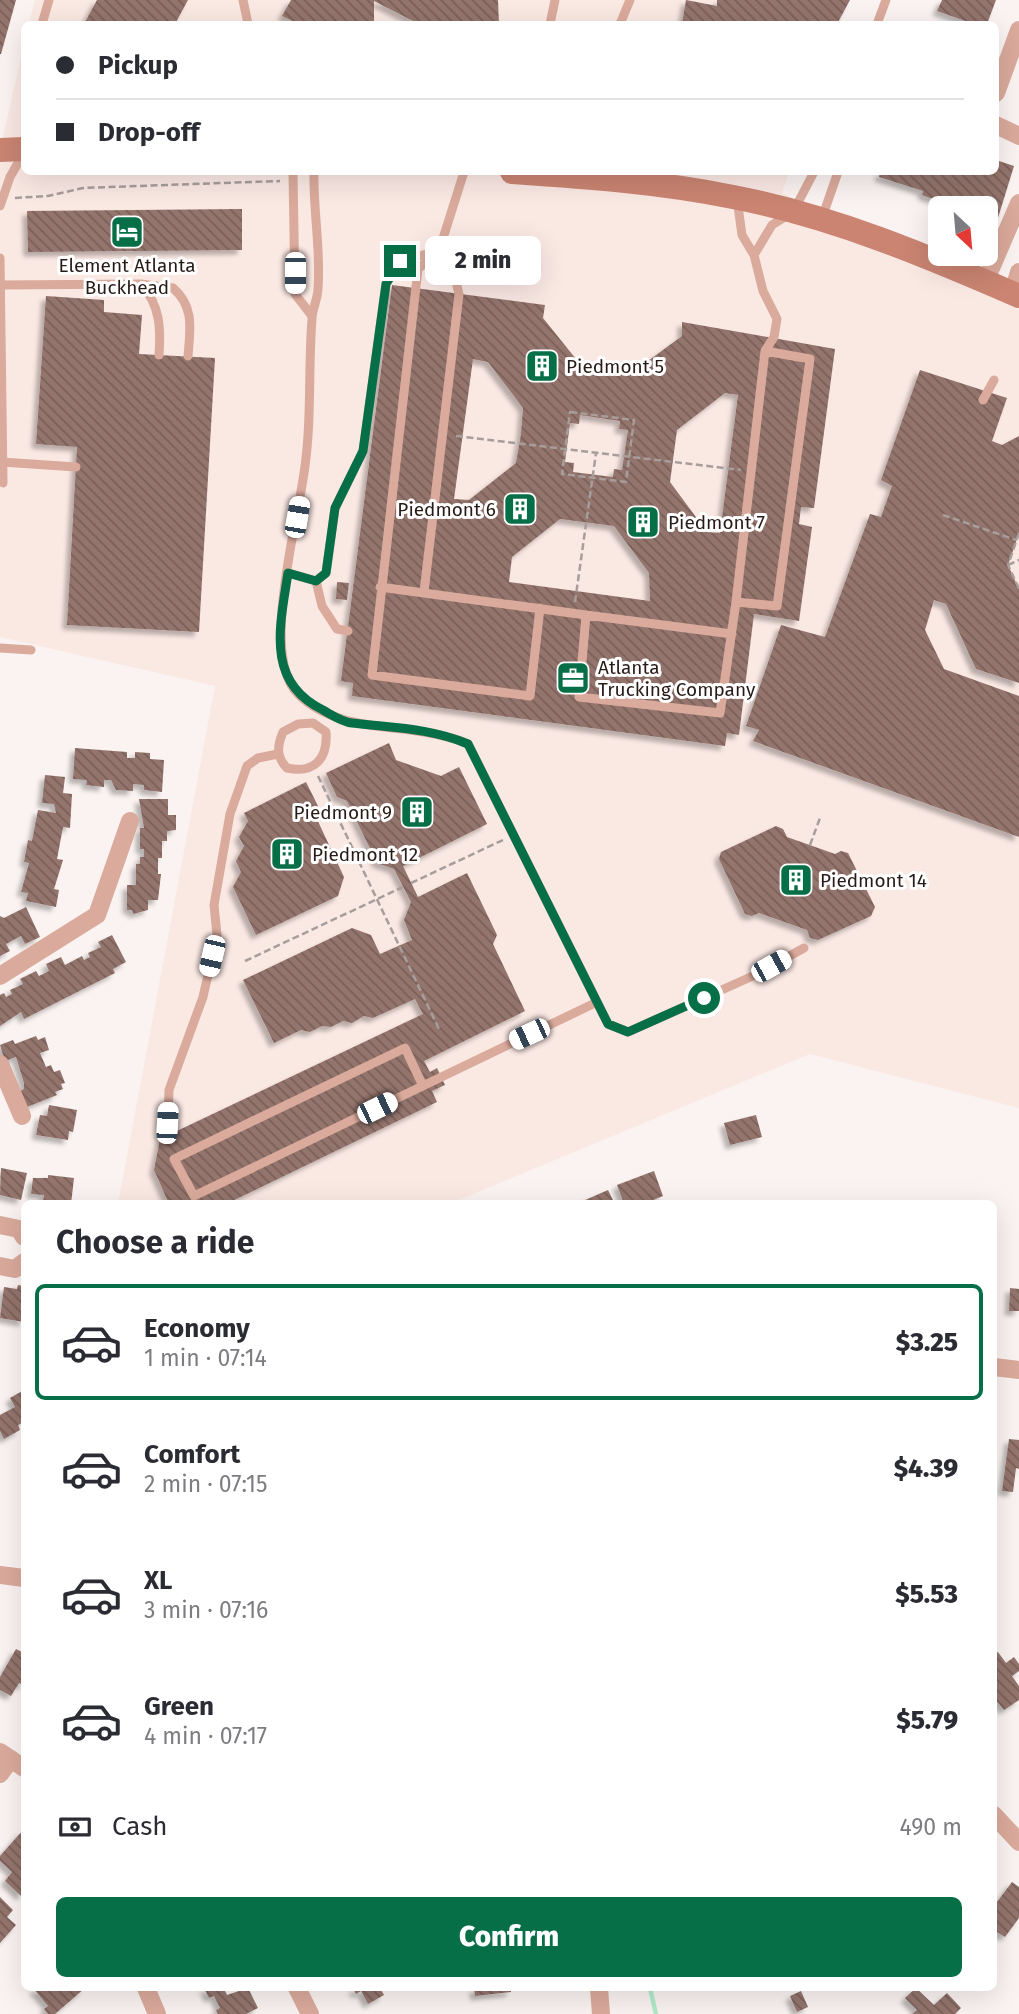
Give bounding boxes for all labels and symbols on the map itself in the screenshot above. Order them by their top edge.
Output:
north arrow [928,196,998,266]
hotel icon: Element Atlanta Buckhead [108,213,146,251]
callout: 2 min [424,236,540,286]
route end [384,245,416,277]
car [285,252,306,294]
place label: Element Atlanta Buckhead [58,254,196,299]
building icon: Piedmont 5 [523,347,561,385]
place label: Piedmont 5 [566,355,664,378]
building icon: Piedmont 6 [501,490,539,528]
car [284,494,311,540]
place label: Piedmont 6 [397,498,496,521]
building icon: Piedmont 7 [624,503,662,541]
place label: Piedmont 7 [668,511,765,534]
place label: Atlanta Trucking Company [598,656,756,701]
office icon: Atlanta Trucking Company [554,659,592,697]
building icon: Piedmont 9 [398,793,436,831]
place label: Piedmont 9 [294,801,392,824]
building icon: Piedmont 12 [268,835,306,873]
place label: Piedmont 12 [312,843,418,866]
building icon: Piedmont 14 [777,861,815,899]
place label: Piedmont 14 [820,869,927,892]
car [198,933,227,979]
car [748,947,795,985]
route start [688,982,720,1014]
car [506,1016,553,1052]
car [354,1089,401,1127]
car [156,1101,179,1145]

